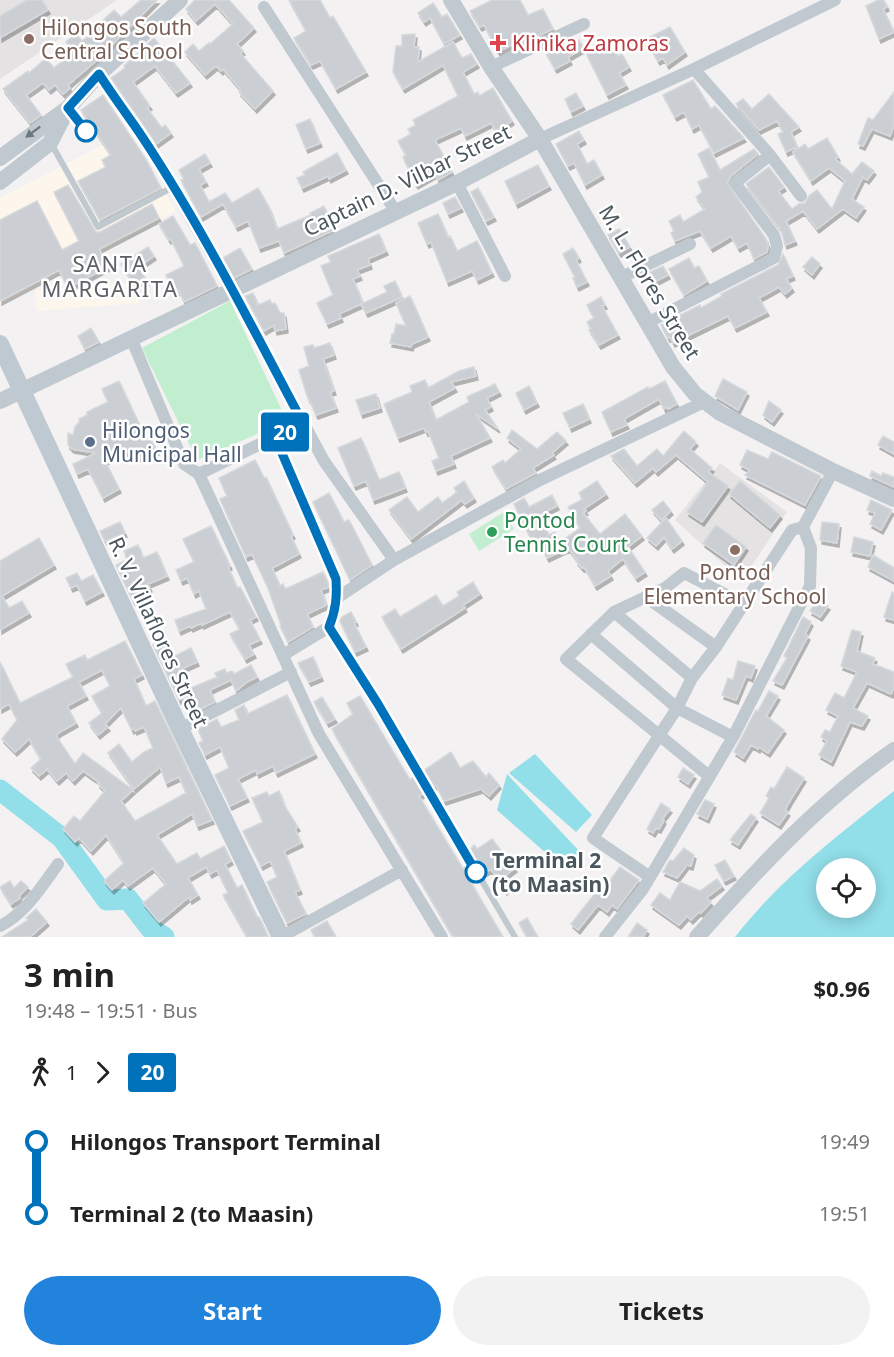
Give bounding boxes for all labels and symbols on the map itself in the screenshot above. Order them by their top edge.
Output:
place label: Hilongos South Central School [41,13,192,65]
place label: Klinika Zamoras [512,29,669,57]
marker: Hilongos South Central School [22,32,36,46]
marker: Klinika Zamoras [489,34,507,52]
street label: Captain D. Vilbar Street [299,117,516,242]
unlabelled marker [75,120,97,142]
one-way arrow [26,126,41,138]
street label: M. L. Flores Street [593,200,707,365]
district label: SANTA MARGARITA [41,248,179,303]
line badge: 20 [258,412,312,452]
place label: Hilongos Municipal Hall [102,416,242,468]
marker: Hilongos Municipal Hall [83,435,97,449]
place label: Pontod Tennis Court [504,506,629,558]
marker: Pontod Tennis Court [485,525,499,539]
street label: R. V. Villaflores Street [103,532,216,732]
marker: Pontod Elementary School [728,543,742,557]
place label: Pontod Elementary School [643,558,827,610]
place label: Terminal 2 (to Maasin) [492,846,609,898]
marker: Terminal 2 (to Maasin) [465,861,487,883]

